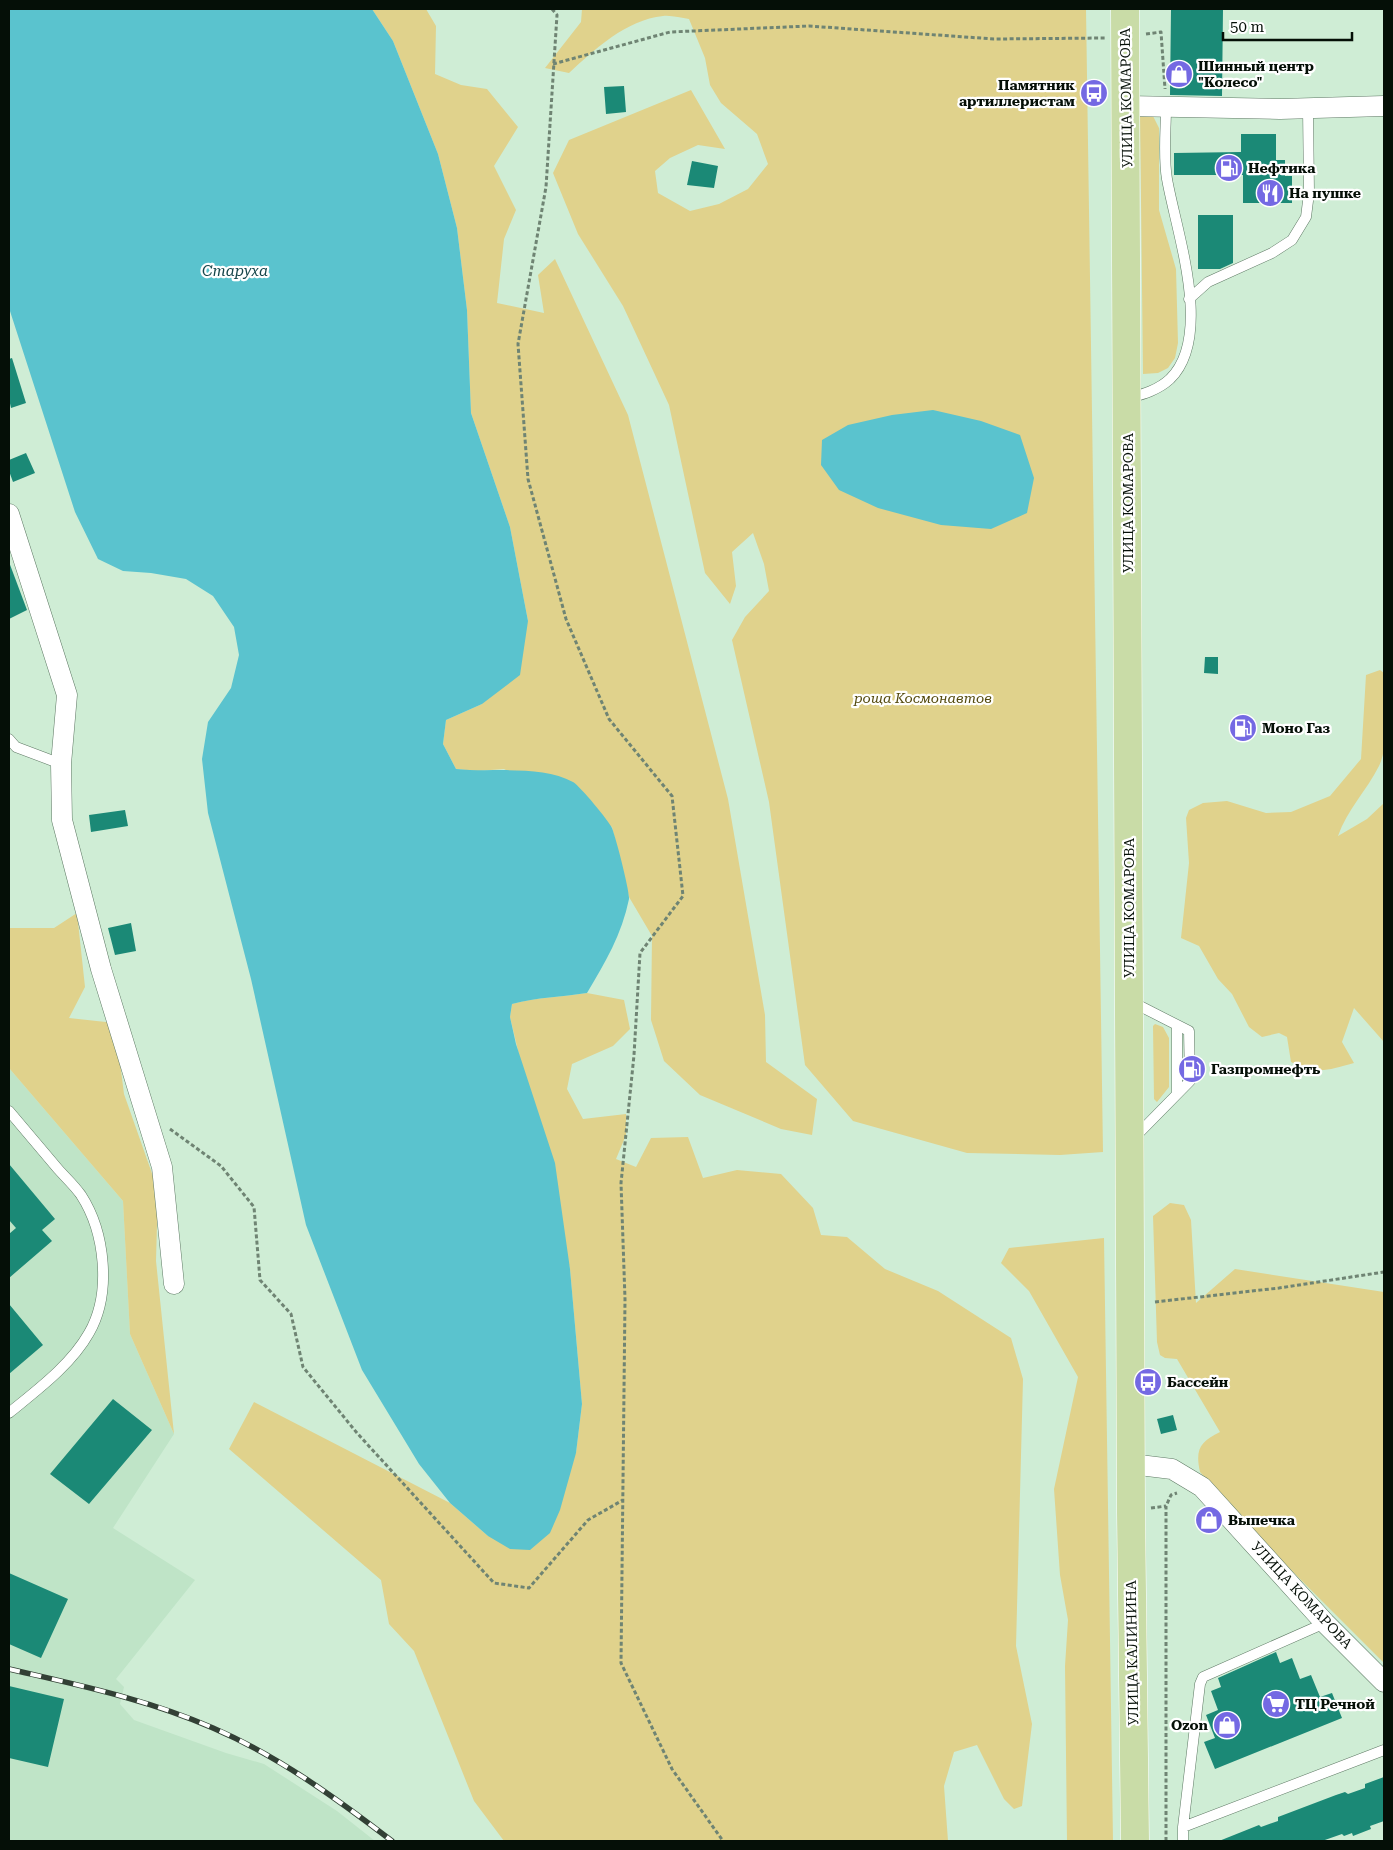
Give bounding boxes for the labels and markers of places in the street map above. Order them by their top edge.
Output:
place label: Шинный центр "Колесо" [1198,58,1314,90]
shop icon: Шинный центр "Колесо" [1164,59,1194,89]
place label: Памятник артиллеристам [959,77,1076,109]
bus stop icon: Памятник артиллеристам [1079,78,1109,108]
fuel station icon: Нефтика [1214,153,1244,183]
place label: Нефтика [1248,160,1316,176]
restaurant icon: На пушке [1255,178,1285,208]
place label: На пушке [1289,185,1361,201]
fuel station icon: Моно Газ [1228,713,1258,743]
place label: Моно Газ [1262,720,1330,736]
fuel station icon: Газпромнефть [1177,1054,1207,1084]
place label: Газпромнефть [1211,1061,1321,1077]
bus stop icon: Бассейн [1133,1367,1163,1397]
place label: Бассейн [1167,1374,1229,1390]
shop icon: Выпечка [1194,1505,1224,1535]
place label: Выпечка [1228,1512,1296,1528]
supermarket icon: ТЦ Речной [1261,1689,1291,1719]
place label: ТЦ Речной [1295,1696,1375,1712]
shop icon: Ozon [1212,1710,1242,1740]
place label: Ozon [1171,1717,1209,1733]

